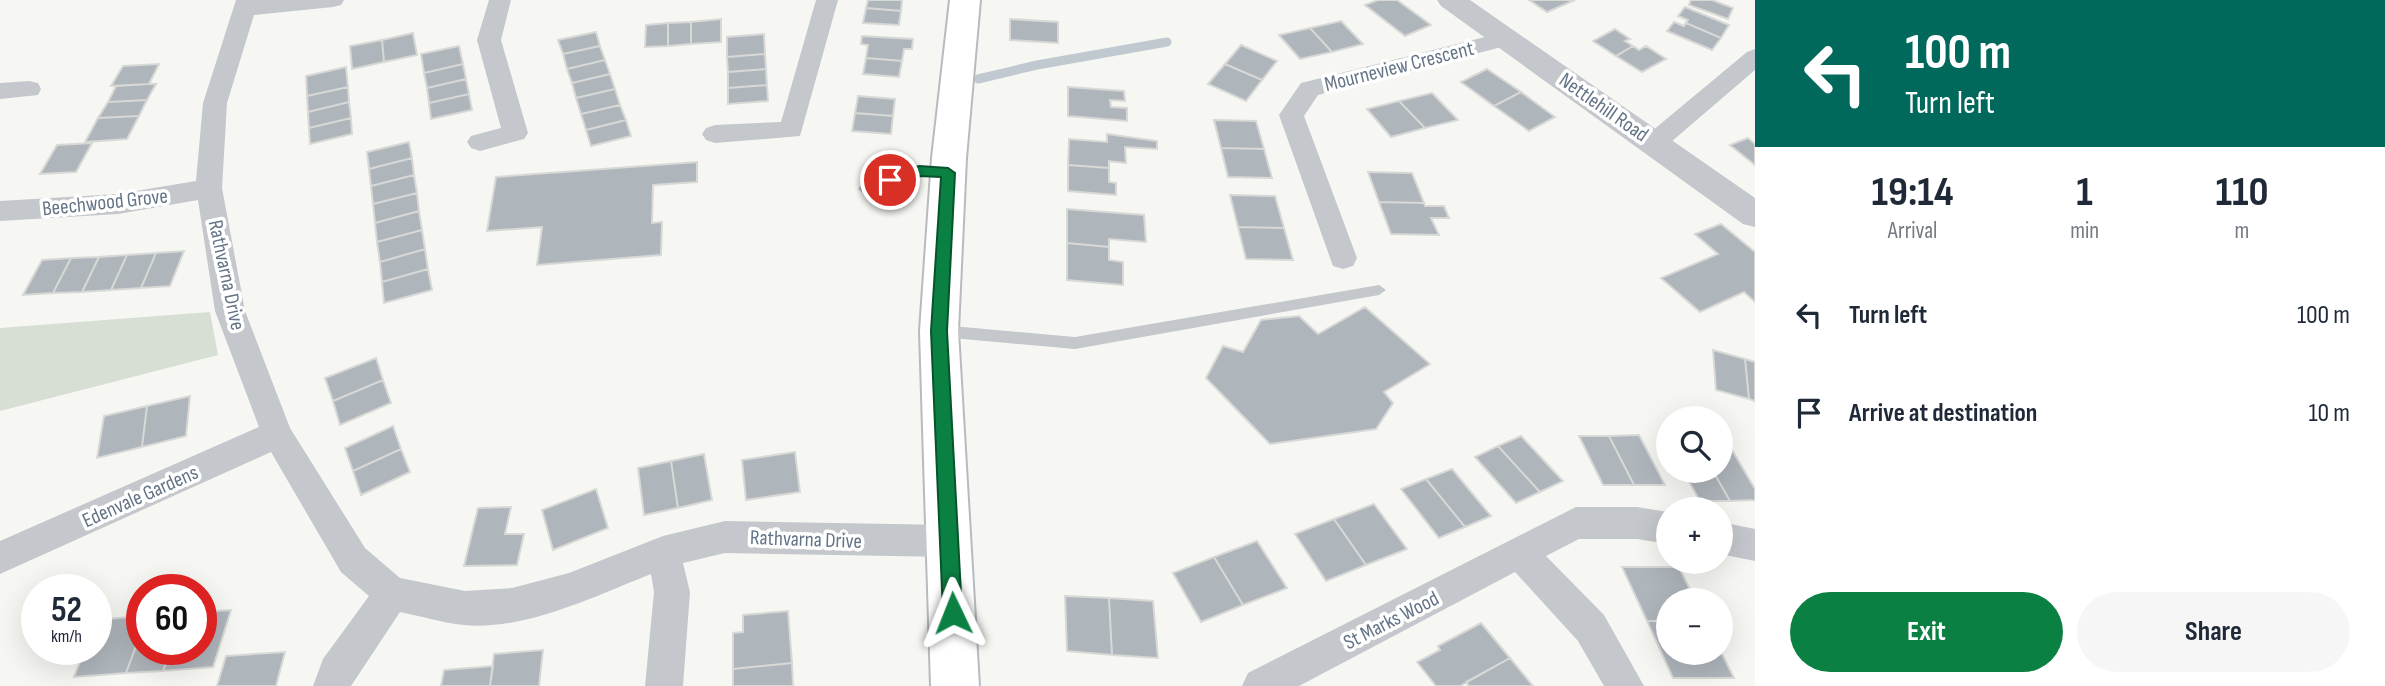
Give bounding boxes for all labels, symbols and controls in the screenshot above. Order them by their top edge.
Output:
text: 100 m [1905,24,2011,83]
icon: left [1790,28,1881,119]
street label: Mourneview Crescent [1322,36,1476,97]
street label: Nettlehill Road [1554,68,1653,147]
text: Turn left [1905,84,1995,123]
pin [860,150,920,210]
icon: arrive [871,161,909,199]
text: 19:14 [1872,167,1954,218]
text: 1 [2076,167,2093,218]
text: 110 [2216,167,2268,218]
street label: Beechwood Grove [41,183,169,222]
text: Arrival [1888,217,1937,245]
text: min [2070,217,2099,245]
text: m [2235,217,2249,245]
street label: Rathvarna Drive [203,218,250,332]
icon: left [1790,296,1828,334]
text: Turn left [1849,300,1927,331]
text: 100 m [2297,300,2350,331]
icon: arrive [1790,394,1828,432]
text: Arrive at destination [1849,398,2037,429]
text: 10 m [2308,398,2350,429]
map controls [1656,406,1733,665]
button: search [1656,406,1733,483]
street label: Edenvale Gardens [78,460,202,533]
button: + [1656,497,1733,574]
street label: Rathvarna Drive [750,525,862,554]
speed limit sign: 60 [126,574,217,665]
position arrow [916,576,990,650]
street label: St Marks Wood [1339,586,1443,655]
button: − [1656,588,1733,665]
text: 52 [51,589,82,632]
button: Exit [1790,592,2063,672]
button: Share [2077,592,2350,672]
text: km/h [51,626,82,647]

